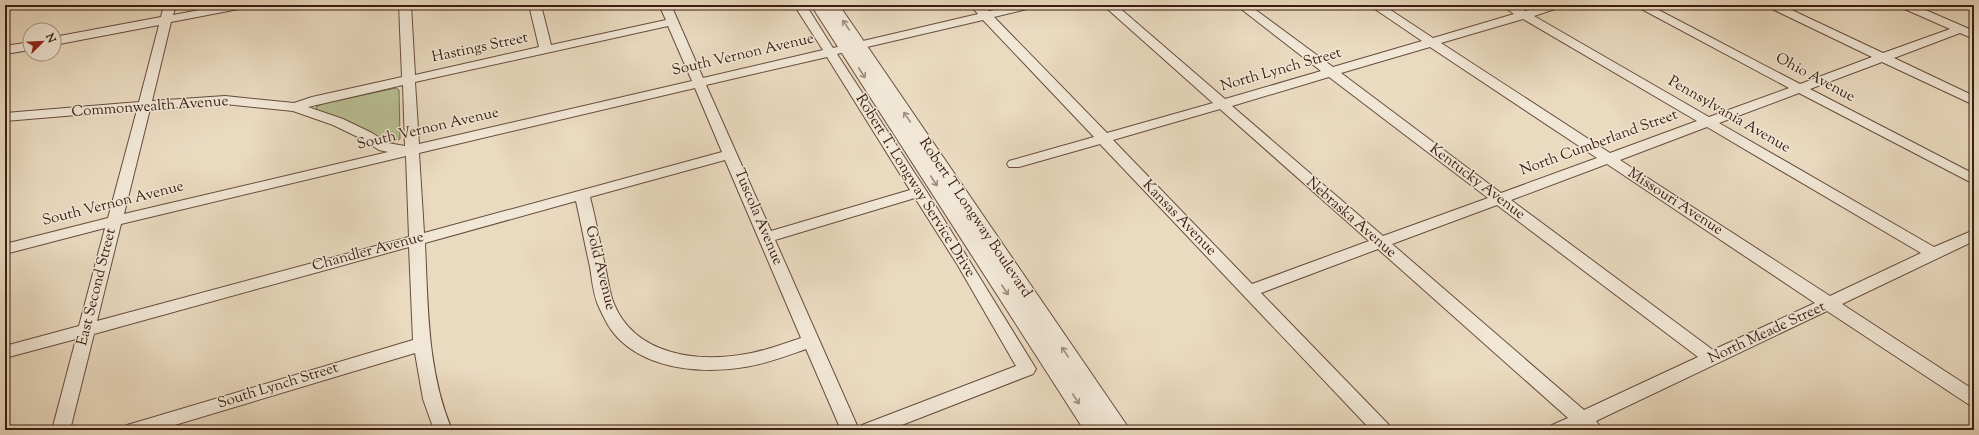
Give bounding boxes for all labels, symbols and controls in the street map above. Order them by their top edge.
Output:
one-way arrow [842,20,850,31]
north arrow [22,22,62,62]
street label: Hastings Street [430,28,530,68]
street label: South Vernon Avenue [670,28,816,82]
text: N [41,30,59,46]
street label: North Lynch Street [1218,43,1344,97]
street label: Ohio Avenue [1772,48,1858,108]
one-way arrow [858,67,867,78]
street label: Pennsylvania Avenue [1664,71,1794,159]
street label: Robert T. Longway Service Drive [850,90,980,282]
street label: Commonwealth Avenue [71,91,229,123]
street label: South Vernon Avenue [355,102,501,156]
street label: North Cumberland Street [1517,105,1681,181]
one-way arrow [903,111,911,122]
street label: Robert T Longway Boulevard [913,134,1037,303]
street label: Kentucky Avenue [1425,139,1529,225]
street label: Missouri Avenue [1623,163,1727,241]
street label: Tuscola Avenue [728,165,788,269]
street label: Nebraska Avenue [1301,173,1401,263]
one-way arrow [930,175,938,186]
street label: Kansas Avenue [1137,175,1221,261]
street label: South Vernon Avenue [40,176,186,232]
street label: Gold Avenue [579,224,621,312]
street label: East Second Street [72,226,122,348]
street label: Chandler Avenue [310,227,426,277]
one-way arrow [1001,284,1009,295]
street label: North Meade Street [1705,297,1829,369]
one-way arrow [1061,347,1069,358]
street label: South Lynch Street [215,358,341,414]
one-way arrow [1072,393,1080,404]

